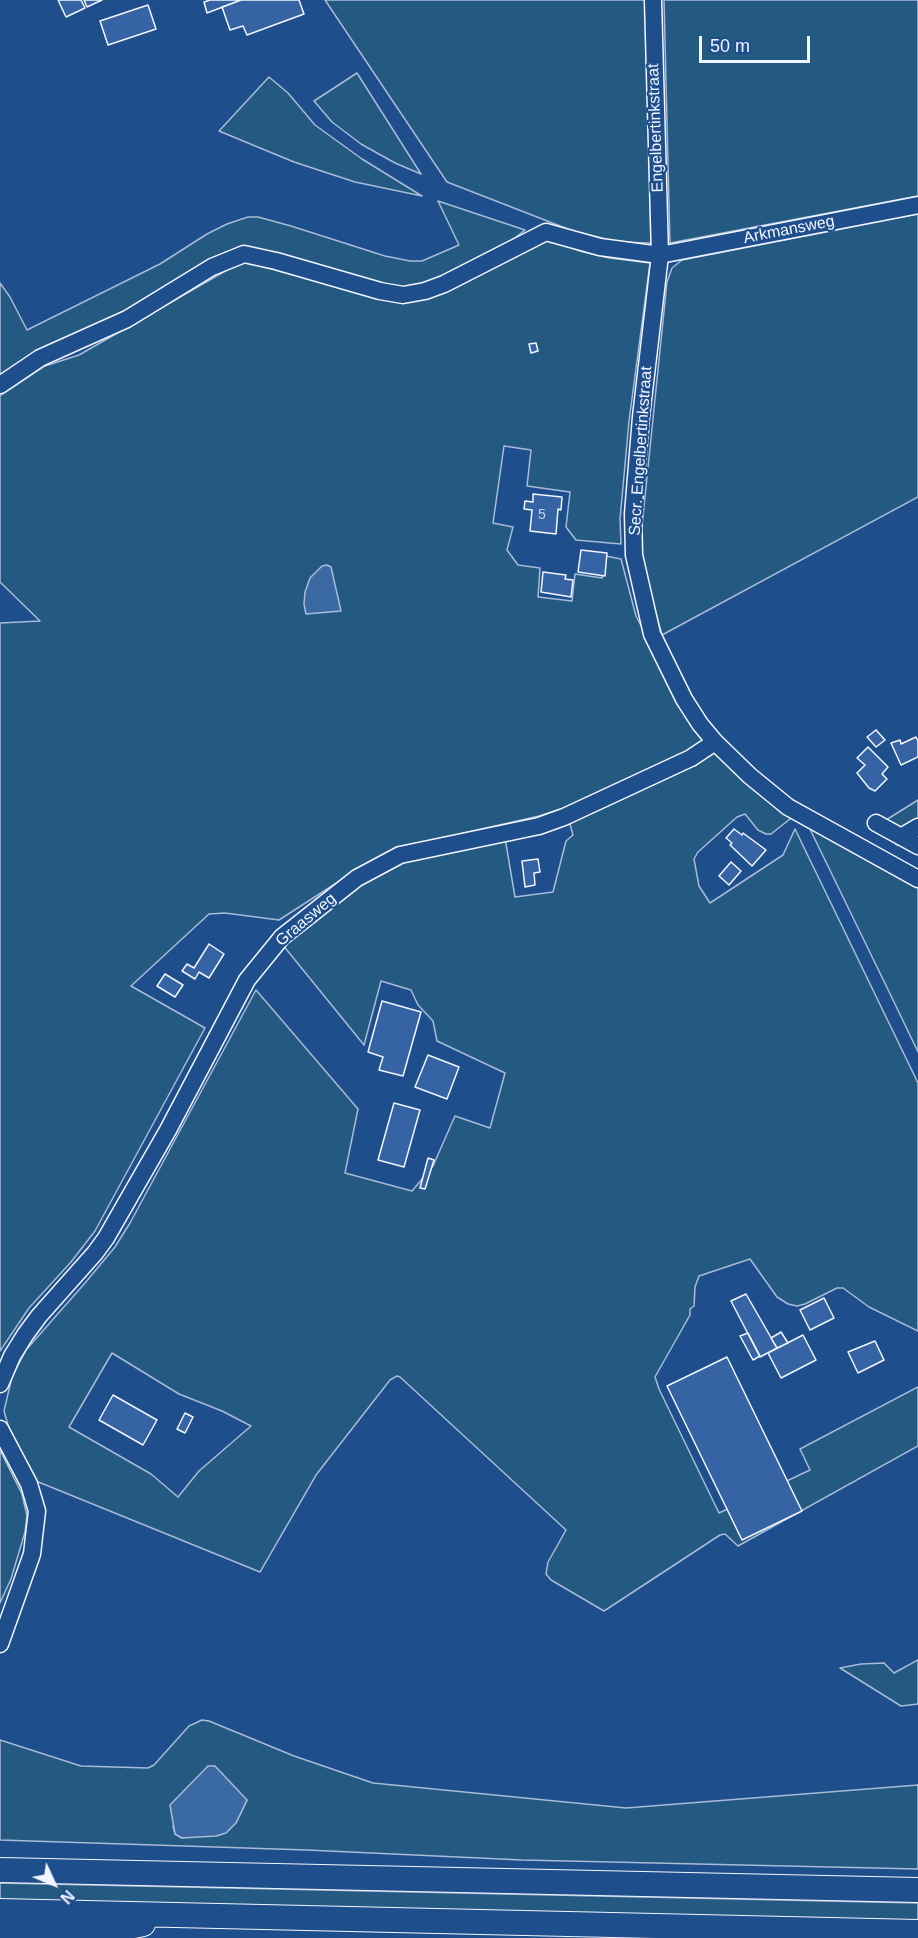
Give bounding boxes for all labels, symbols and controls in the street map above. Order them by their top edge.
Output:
scale bar [702,24,813,62]
text: 50 m [710,36,750,56]
street label: Engelbertinkstraat [644,63,668,193]
street label: Arkmansweg [742,212,836,248]
street label: Secr. Engelbertinkstraat [625,366,657,536]
house number: 5 [538,507,546,523]
street label: Graasweg [272,889,340,951]
north arrow [24,1854,84,1914]
text: N [57,1887,77,1907]

